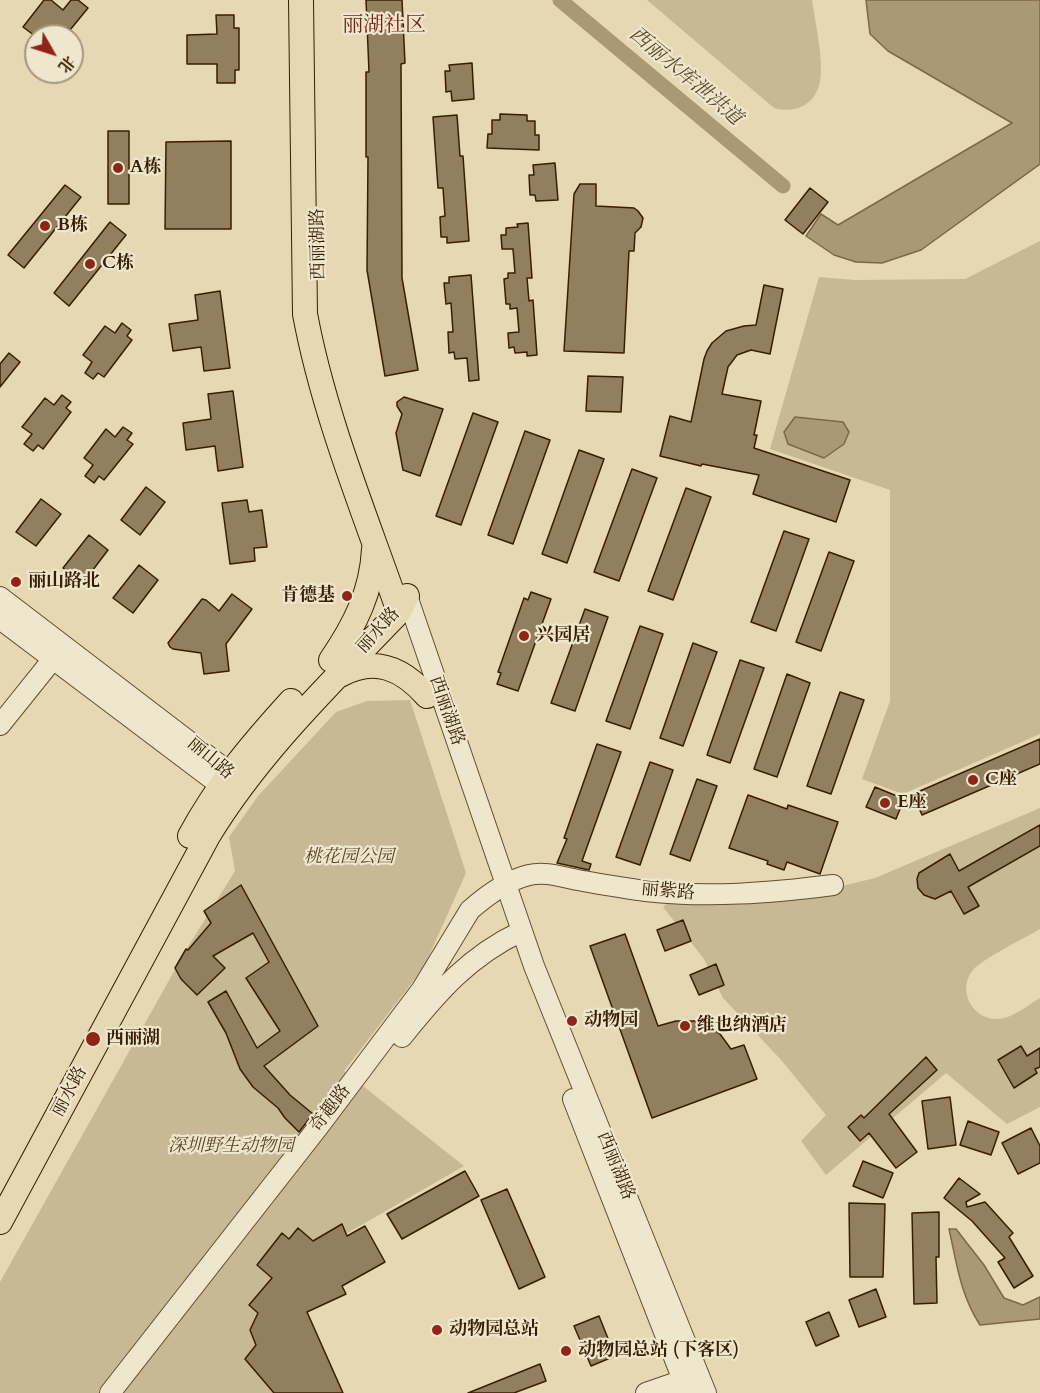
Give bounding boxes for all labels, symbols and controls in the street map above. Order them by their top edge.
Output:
district label: 丽湖社区 [342,13,426,39]
water label: 西丽水库泄洪道 [624,23,746,131]
north arrow [24,24,84,84]
text: 北 [53,51,80,77]
place label: A栋 [130,157,162,179]
marker: A栋 [111,161,125,175]
street label: 西丽湖路 [308,208,330,280]
place label: B栋 [57,215,88,237]
marker: B栋 [38,219,52,233]
place label: C栋 [102,253,134,275]
marker: C栋 [83,257,97,271]
place label: 丽山路北 [28,571,100,593]
marker: 丽山路北 [9,575,23,589]
place label: 肯德基 [281,585,335,607]
marker: 肯德基 [340,589,354,603]
street label: 丽水路 [353,604,405,658]
place label: 兴园居 [536,625,590,647]
marker: 兴园居 [517,629,531,643]
street label: 西丽湖路 [424,673,468,749]
street label: 丽山路 [182,733,238,785]
place label: C座 [985,769,1017,791]
marker: C座 [966,773,980,787]
place label: E座 [897,792,927,814]
marker: E座 [878,796,892,810]
park label: 桃花园公园 [304,847,394,869]
street label: 丽紫路 [640,879,696,905]
place label: 动物园 [584,1010,638,1032]
marker: 动物园 [565,1014,579,1028]
place label: 维也纳酒店 [697,1015,787,1037]
marker: 维也纳酒店 [678,1019,692,1033]
place label: 西丽湖 [106,1028,160,1050]
marker: 西丽湖 [84,1030,102,1048]
street label: 丽水路 [48,1063,92,1121]
street label: 奇趣路 [306,1081,356,1137]
street label: 西丽湖路 [592,1129,638,1203]
park label: 深圳野生动物园 [168,1136,294,1158]
place label: 动物园总站 [449,1319,539,1341]
marker: 动物园总站 [430,1323,444,1337]
place label: 动物园总站 (下客区) [578,1340,739,1362]
marker: 动物园总站 (下客区) [559,1344,573,1358]

